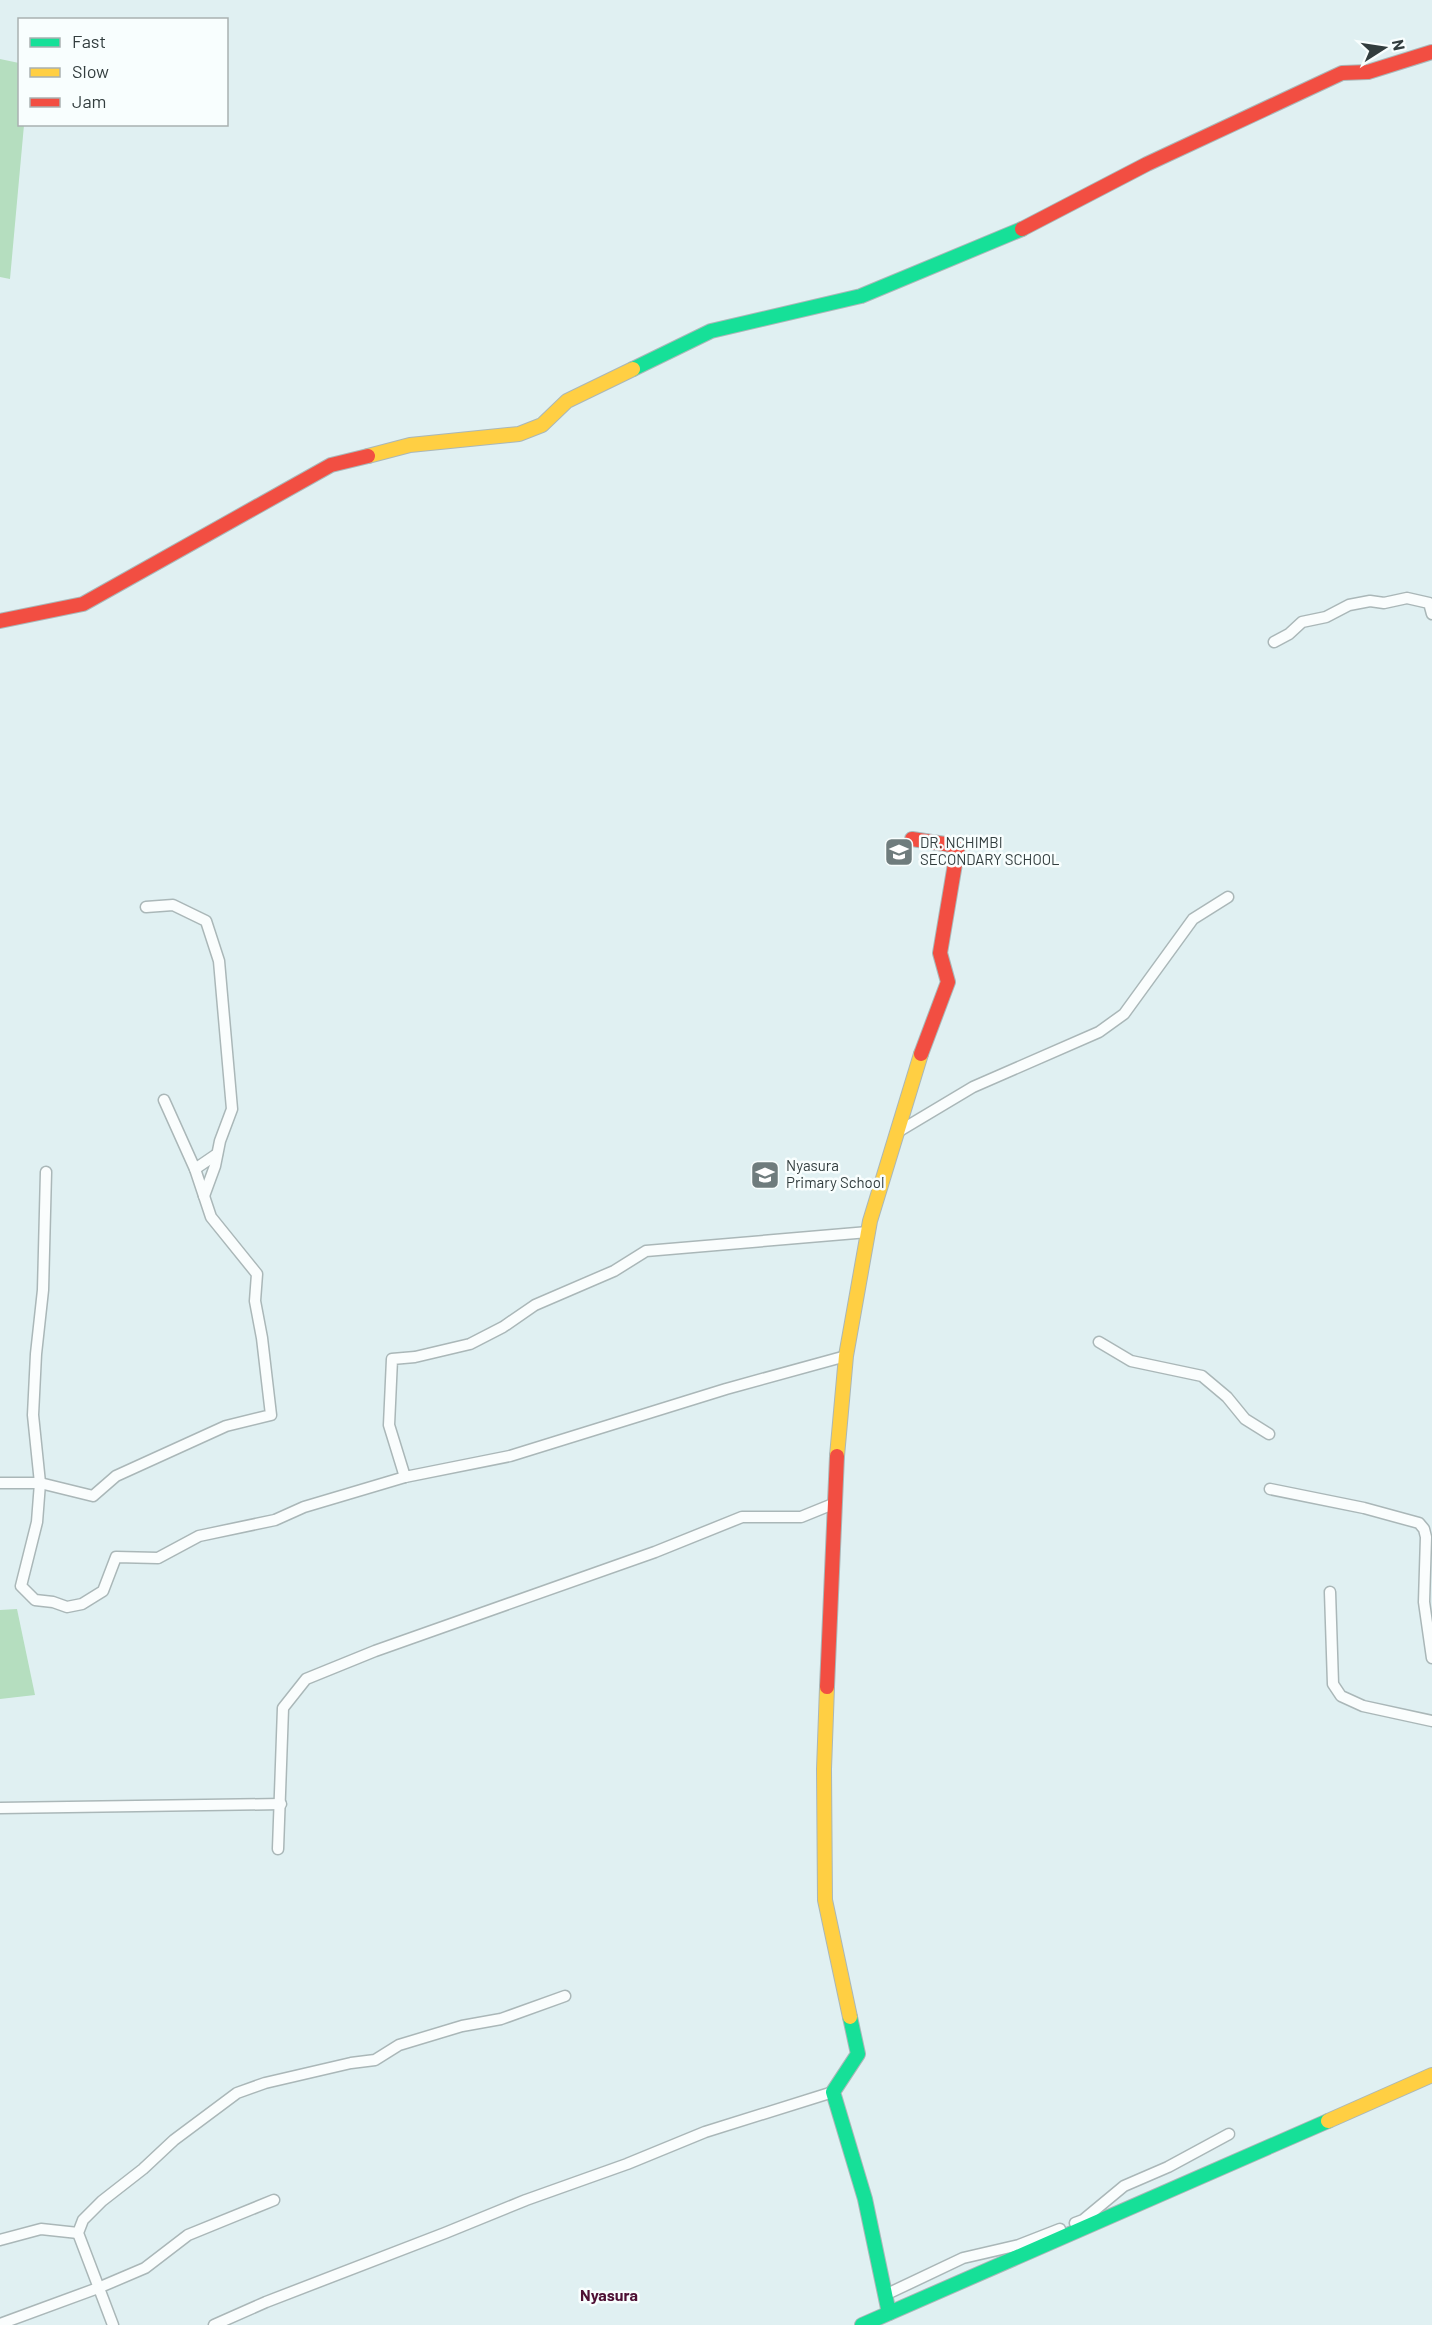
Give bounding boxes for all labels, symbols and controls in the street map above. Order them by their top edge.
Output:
legend [18,18,228,126]
north arrow [1354,18,1414,78]
text: Fast [72,30,106,52]
text: N [1389,38,1410,52]
text: Slow [72,60,109,82]
text: Jam [72,90,106,112]
place label: DR. NCHIMBI SECONDARY SCHOOL [920,833,1060,868]
school or university icon: DR. NCHIMBI SECONDARY SCHOOL [883,836,915,868]
place label: Nyasura Primary School [786,1156,884,1191]
school or university icon: Nyasura Primary School [749,1159,781,1191]
district label: Nyasura [580,2285,638,2304]

